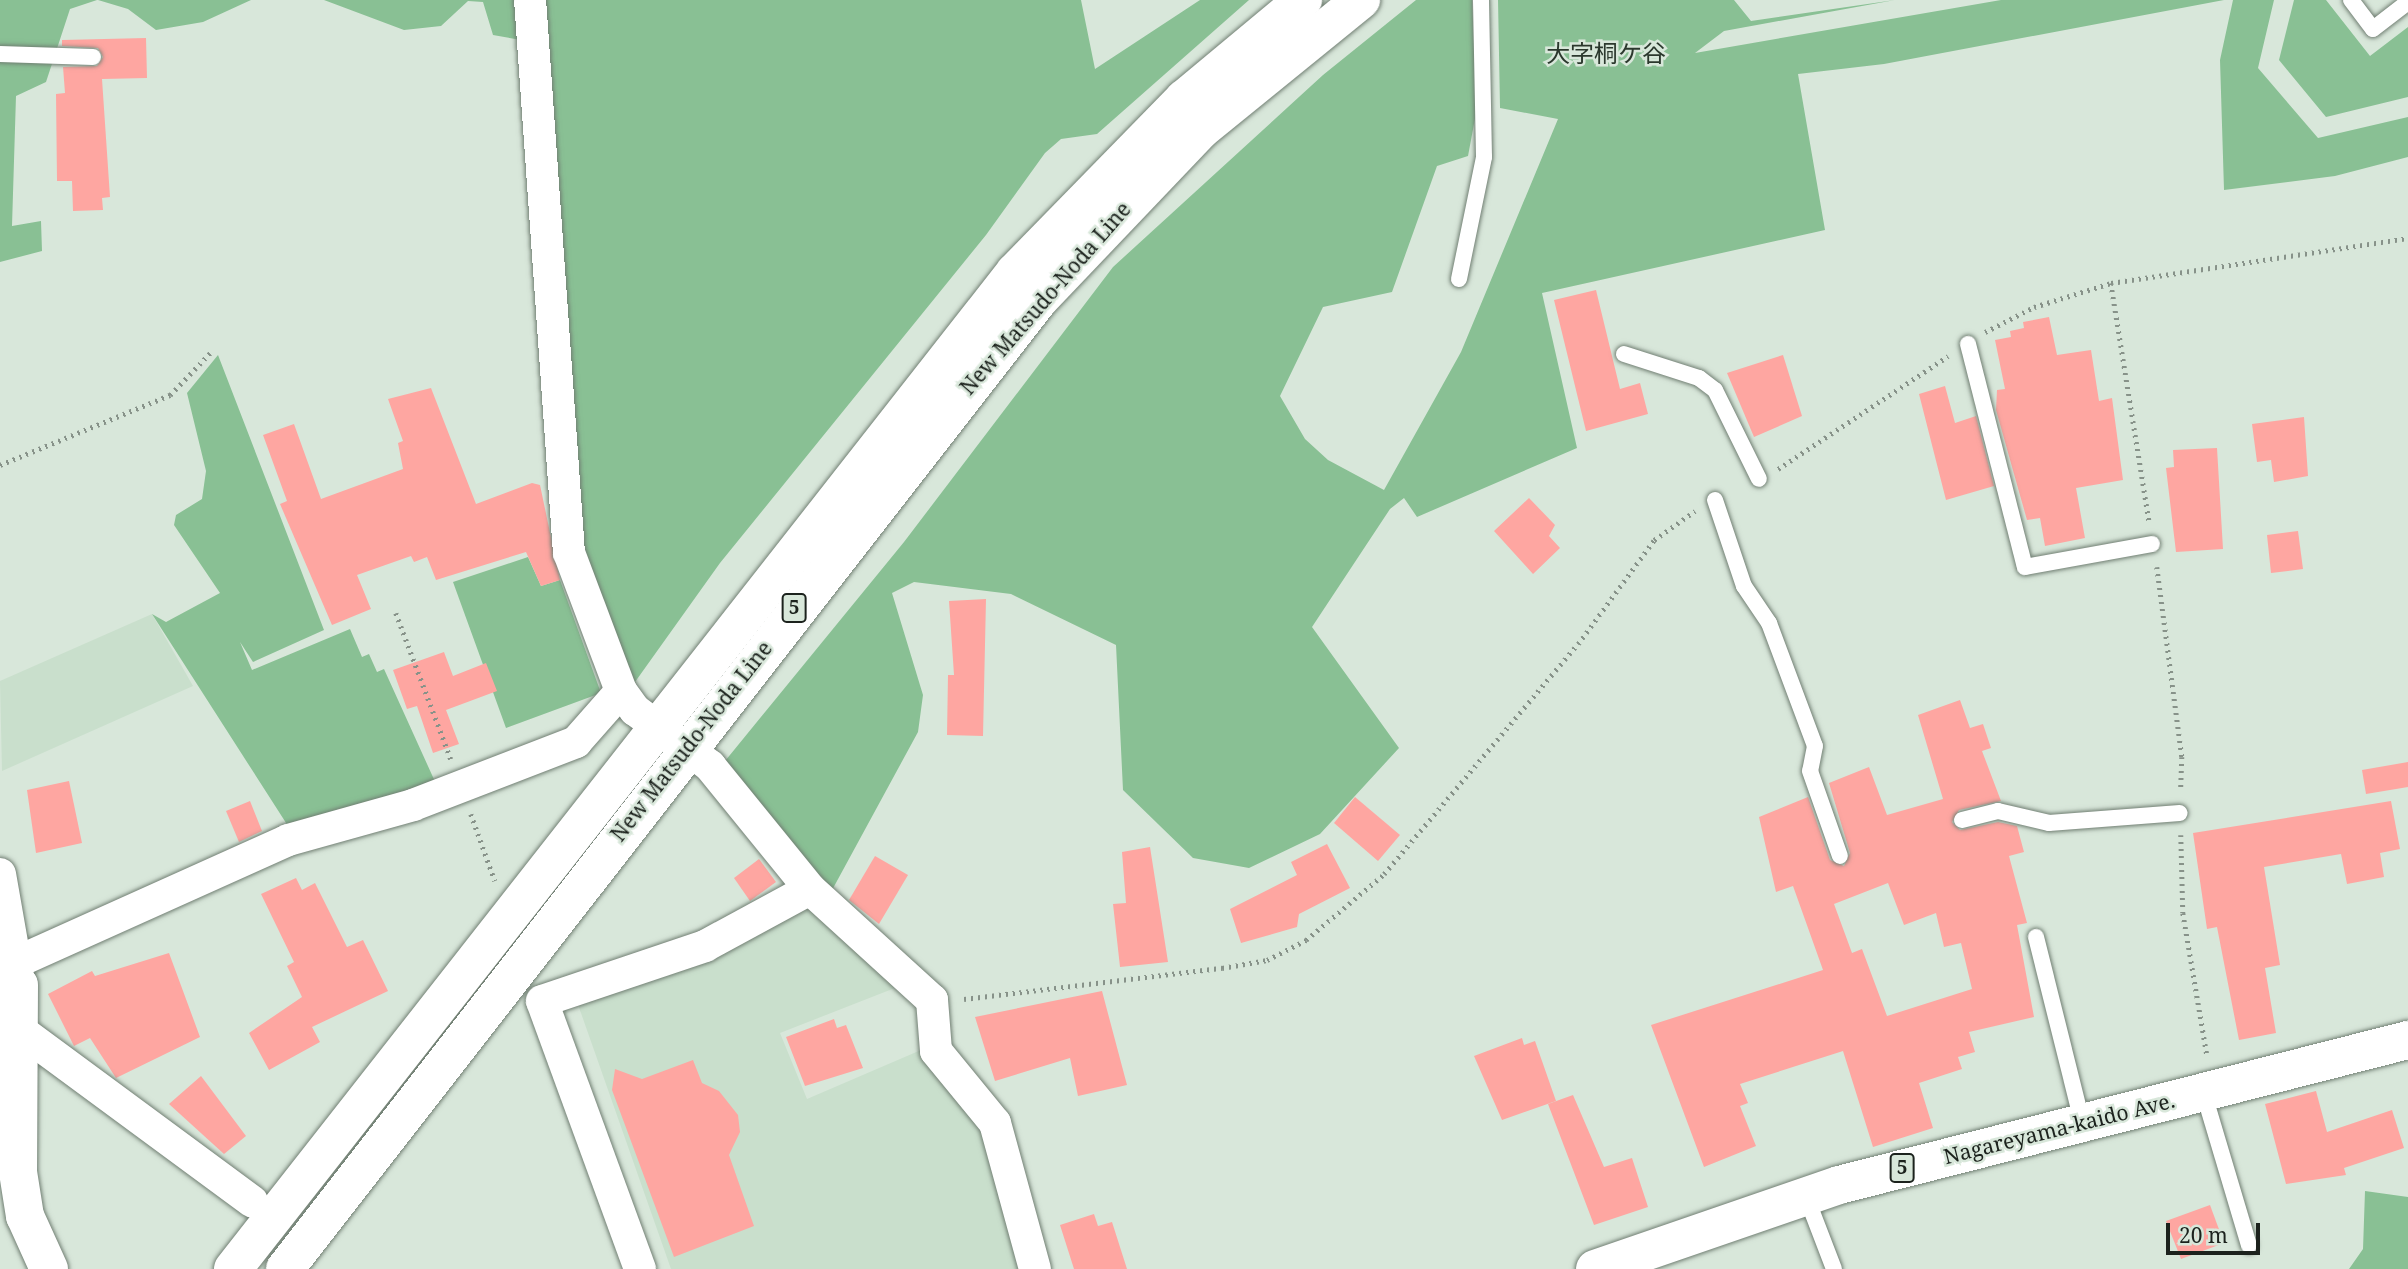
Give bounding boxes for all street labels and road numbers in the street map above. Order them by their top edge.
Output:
street label: New Matsudo-Noda Line [954,197,1136,399]
road number: 5 [780,593,808,624]
street label: New Matsudo-Noda Line [605,636,777,846]
street label: Nagareyama-kaido Ave. [1941,1087,2177,1169]
road number: 5 [1888,1152,1916,1184]

